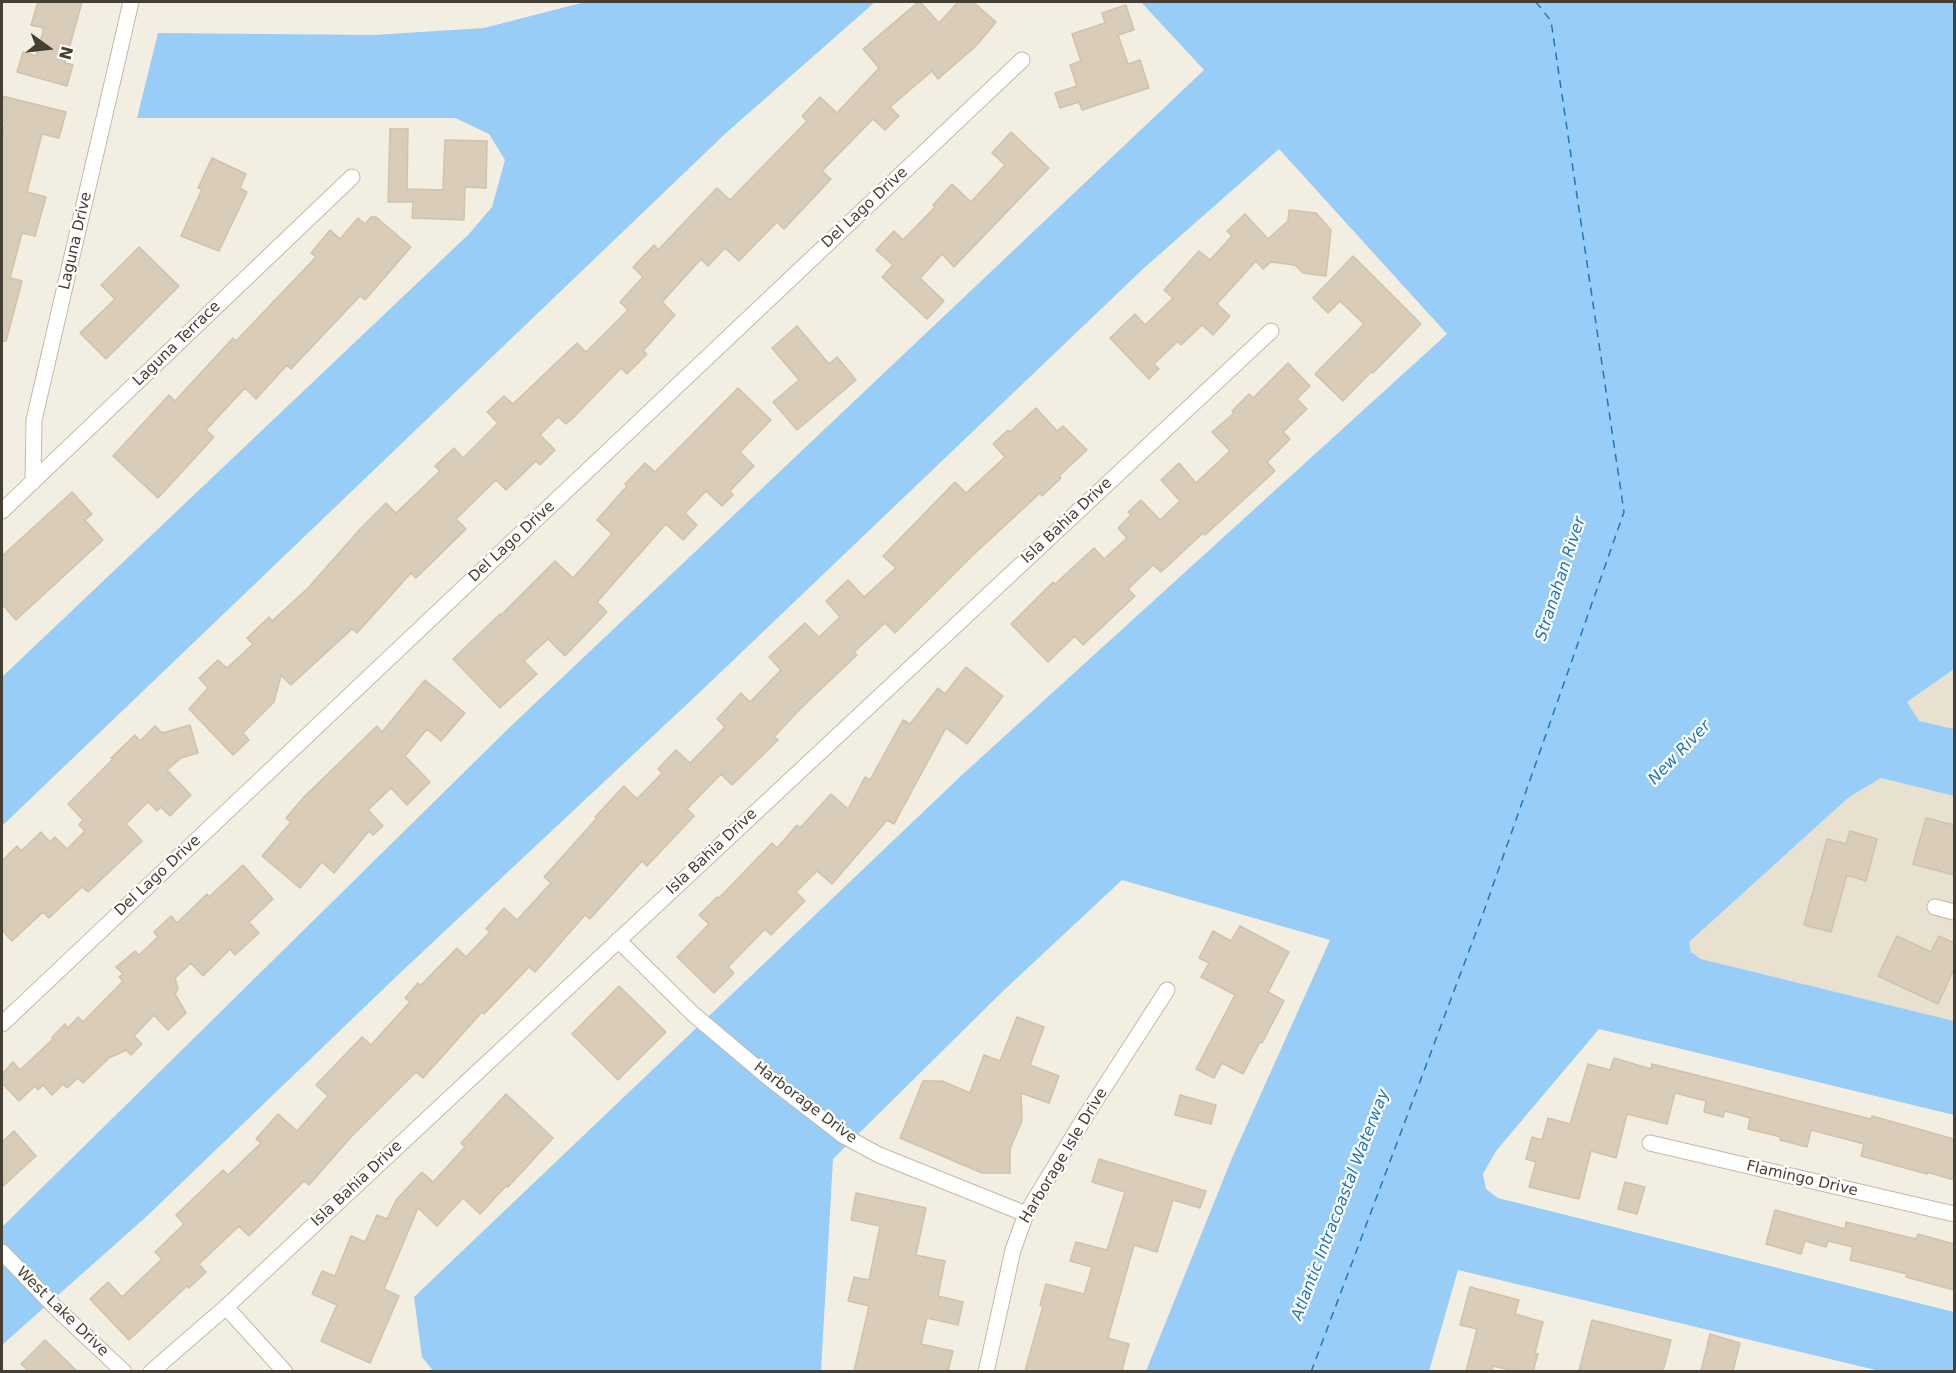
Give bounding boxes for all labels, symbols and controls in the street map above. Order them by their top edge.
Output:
north arrow [18,18,78,78]
text: N [55,44,77,62]
street label: Del Lago Drive [818,164,912,252]
street label: Laguna Drive [56,190,96,292]
street label: Laguna Terrace [130,298,224,390]
street label: Isla Bahia Drive [1018,474,1116,568]
street label: Del Lago Drive [465,498,559,586]
water label: Stranahan River [1532,515,1590,643]
water label: New River [1645,717,1715,789]
street label: Isla Bahia Drive [663,805,761,899]
street label: Del Lago Drive [111,832,205,920]
street label: Harborage Drive [750,1058,860,1148]
street label: Harborage Isle Drive [1016,1085,1112,1227]
water label: Atlantic Intracoastal Waterway [1288,1087,1394,1323]
street label: Isla Bahia Drive [308,1137,406,1231]
street label: Flamingo Drive [1745,1157,1859,1201]
street label: West Lake Drive [12,1263,112,1361]

